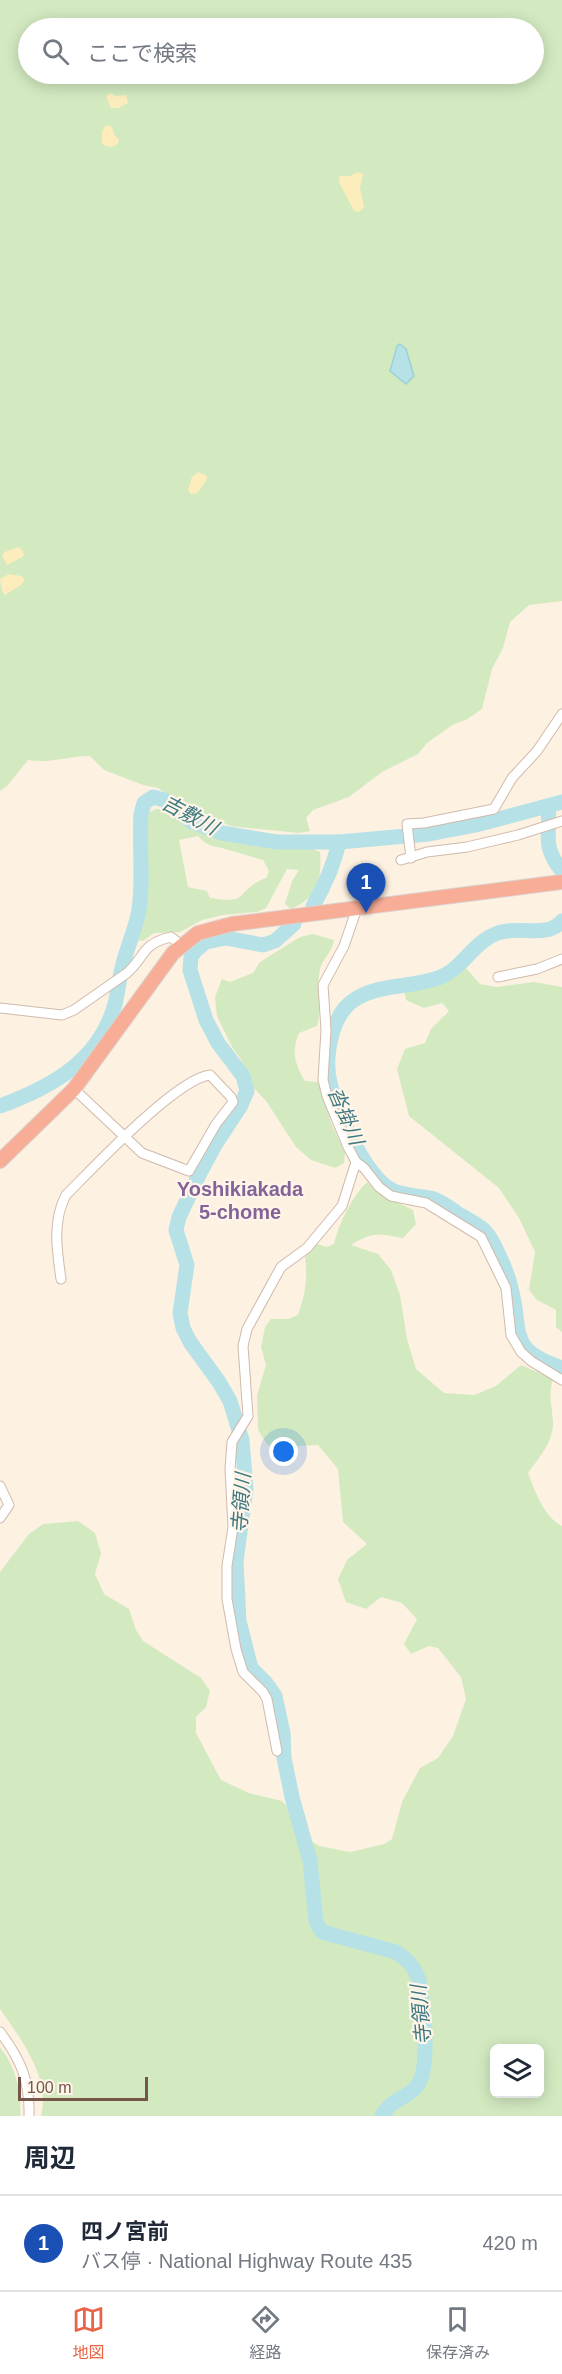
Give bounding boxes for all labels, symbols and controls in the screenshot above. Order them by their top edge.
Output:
search box [18,18,544,84]
icon: search [39,35,72,68]
text: ここで検索 [87,41,197,66]
water label: 吉敷川 [158,791,223,840]
pin: 1 [346,864,386,913]
water label: 沓掛川 [324,1084,369,1150]
district label: Yoshikiakada 5-chome [177,1178,304,1223]
your location [269,1437,298,1466]
water label: 寺領川 [228,1470,254,1534]
water label: 寺領川 [407,1982,435,2046]
map controls [490,2044,544,2098]
button: layers [490,2044,544,2098]
scale bar [18,2074,148,2102]
text: 100 m [27,2079,71,2096]
text: 周辺 [24,2143,76,2173]
text: 四ノ宮前 [81,2219,169,2244]
text: 1 [38,2232,49,2254]
text: 420 m [482,2232,538,2254]
text: バス停 · National Highway Route 435 [81,2250,412,2272]
tab: 地図 [72,2303,105,2363]
tab: 経路 [249,2303,282,2363]
tab: 保存済み [426,2303,490,2363]

